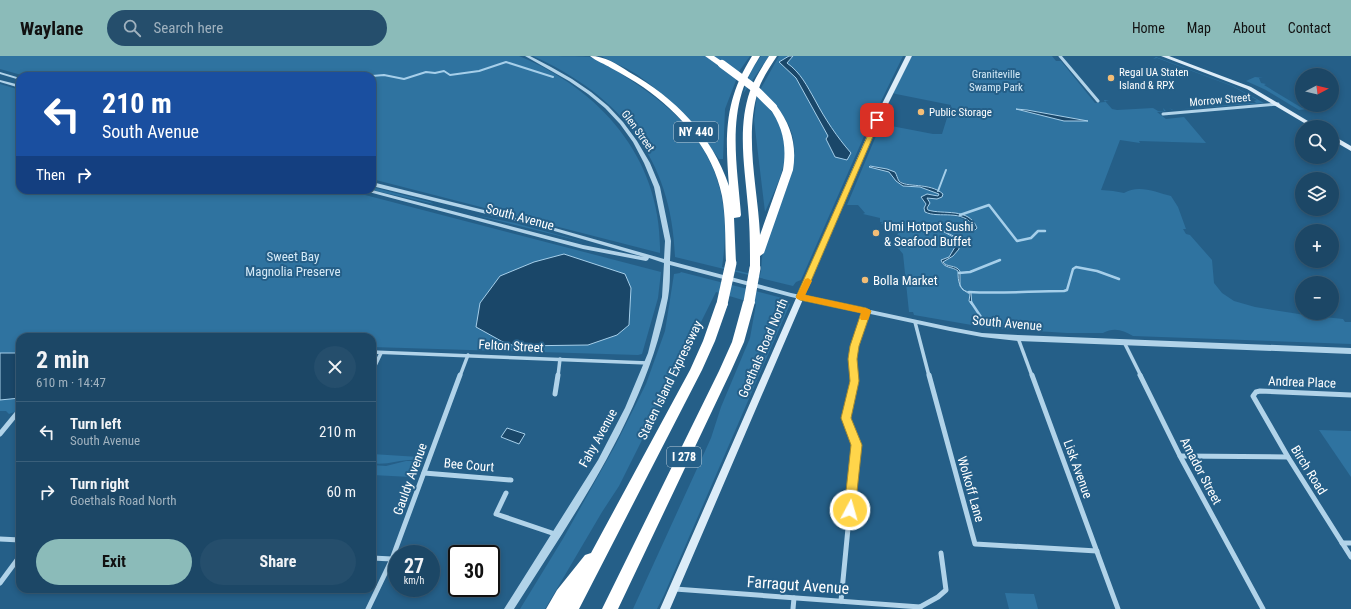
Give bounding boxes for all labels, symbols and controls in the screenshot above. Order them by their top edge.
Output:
search box [107,10,387,46]
text: Waylane [20,17,83,40]
icon: search [121,17,143,39]
text: Search here [153,19,223,37]
text: Home [1132,20,1165,36]
text: Map [1187,20,1211,36]
text: About [1233,20,1266,36]
text: Contact [1288,20,1331,36]
place label: Regal UA Staten Island & RPX [1119,66,1189,92]
park label: Graniteville Swamp Park [969,68,1023,94]
north arrow [1295,68,1339,112]
map controls [1295,68,1339,320]
marker: Regal UA Staten Island & RPX [1106,73,1116,83]
text: 210 m [102,87,172,120]
icon: left [36,88,88,140]
street label: Morrow Street [1189,91,1251,109]
pin [860,103,894,137]
place label: Public Storage [929,106,992,119]
marker: Public Storage [916,107,926,117]
street label: Glen Street [619,108,657,154]
icon: arrive [866,109,888,131]
button: search [1295,120,1339,164]
text: South Avenue [102,121,199,142]
road number: NY 440 [674,122,718,142]
icon: right [73,164,95,186]
text: Then [36,166,65,184]
button: layers [1295,172,1339,216]
street label: South Avenue [484,201,556,233]
place label: Umi Hotpot Sushi & Seafood Buffet [884,219,973,249]
button: + [1295,224,1339,268]
marker: Umi Hotpot Sushi & Seafood Buffet [871,228,881,238]
park label: Sweet Bay Magnolia Preserve [245,249,341,279]
place label: Bolla Market [873,273,938,288]
marker: Bolla Market [860,275,870,285]
button: − [1295,276,1339,320]
street label: Goethals Road North [735,296,791,400]
street label: South Avenue [971,312,1043,334]
street label: Staten Island Expressway [635,318,706,442]
street label: Felton Street [478,337,544,355]
text: 2 min [36,346,89,374]
button: close [314,346,356,388]
street label: Andrea Place [1268,373,1336,391]
text: 610 m · 14:47 [36,375,106,390]
street label: Fahy Avenue [576,406,620,470]
text: Turn left [70,415,121,433]
icon: left [36,421,58,443]
text: 210 m [319,423,356,441]
text: South Avenue [70,433,140,448]
street label: Amador Street [1177,435,1225,507]
street label: Lisk Avenue [1060,438,1096,500]
street label: Gauldy Avenue [390,441,430,517]
street label: Birch Road [1288,443,1330,497]
road number: I 278 [667,447,701,467]
street label: Wolkoff Lane [954,454,988,524]
street label: Bee Court [443,455,495,475]
text: Turn right [70,475,129,493]
icon: right [36,481,58,503]
text: 60 m [326,483,356,501]
position arrow [829,489,871,531]
text: Goethals Road North [70,493,177,508]
button: Exit [36,539,192,585]
button: Share [200,539,356,585]
speed limit sign: 30 [448,545,500,597]
text: 27 [404,554,424,578]
street label: Farragut Avenue [746,572,850,598]
text: km/h [404,575,424,586]

